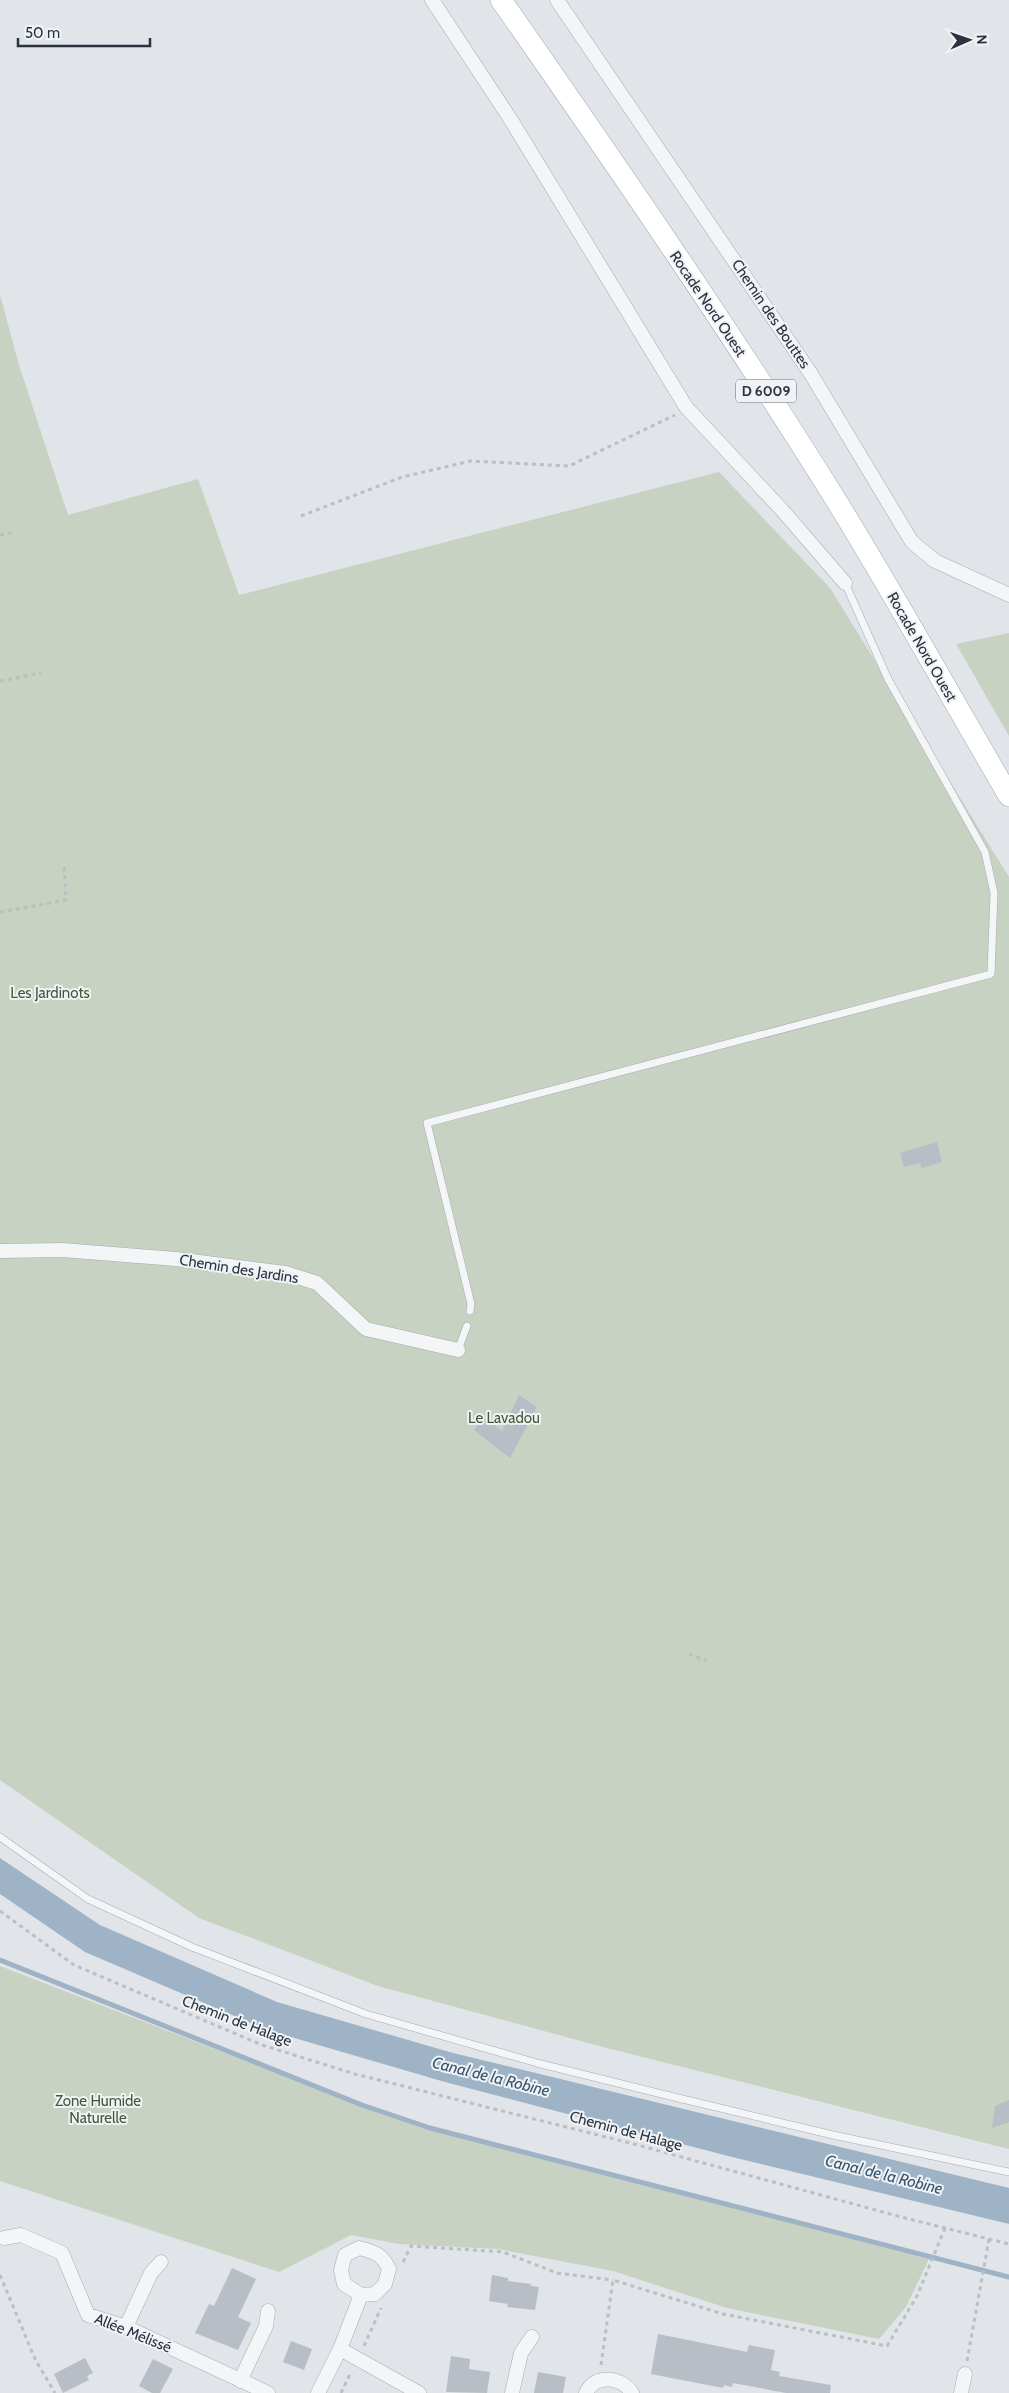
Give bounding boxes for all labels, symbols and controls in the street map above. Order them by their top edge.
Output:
scale bar [18,15,150,47]
north arrow [944,15,994,65]
text: 50 m [25,24,60,42]
text: N [973,34,991,45]
street label: Rocade Nord Ouest [666,248,750,360]
street label: Chemin des Bouttes [728,256,814,372]
road number: D 6009 [736,380,796,402]
street label: Rocade Nord Ouest [883,589,961,705]
park label: Les Jardinots [10,984,90,1002]
street label: Chemin des Jardins [178,1251,300,1287]
park label: Le Lavadou [468,1409,540,1427]
street label: Chemin de Halage [180,1992,295,2050]
water label: Canal de la Robine [430,2053,552,2100]
park label: Zone Humide Naturelle [55,2092,141,2127]
street label: Chemin de Halage [568,2107,685,2155]
water label: Canal de la Robine [823,2151,945,2198]
street label: Allée Mélissé [92,2309,174,2357]

